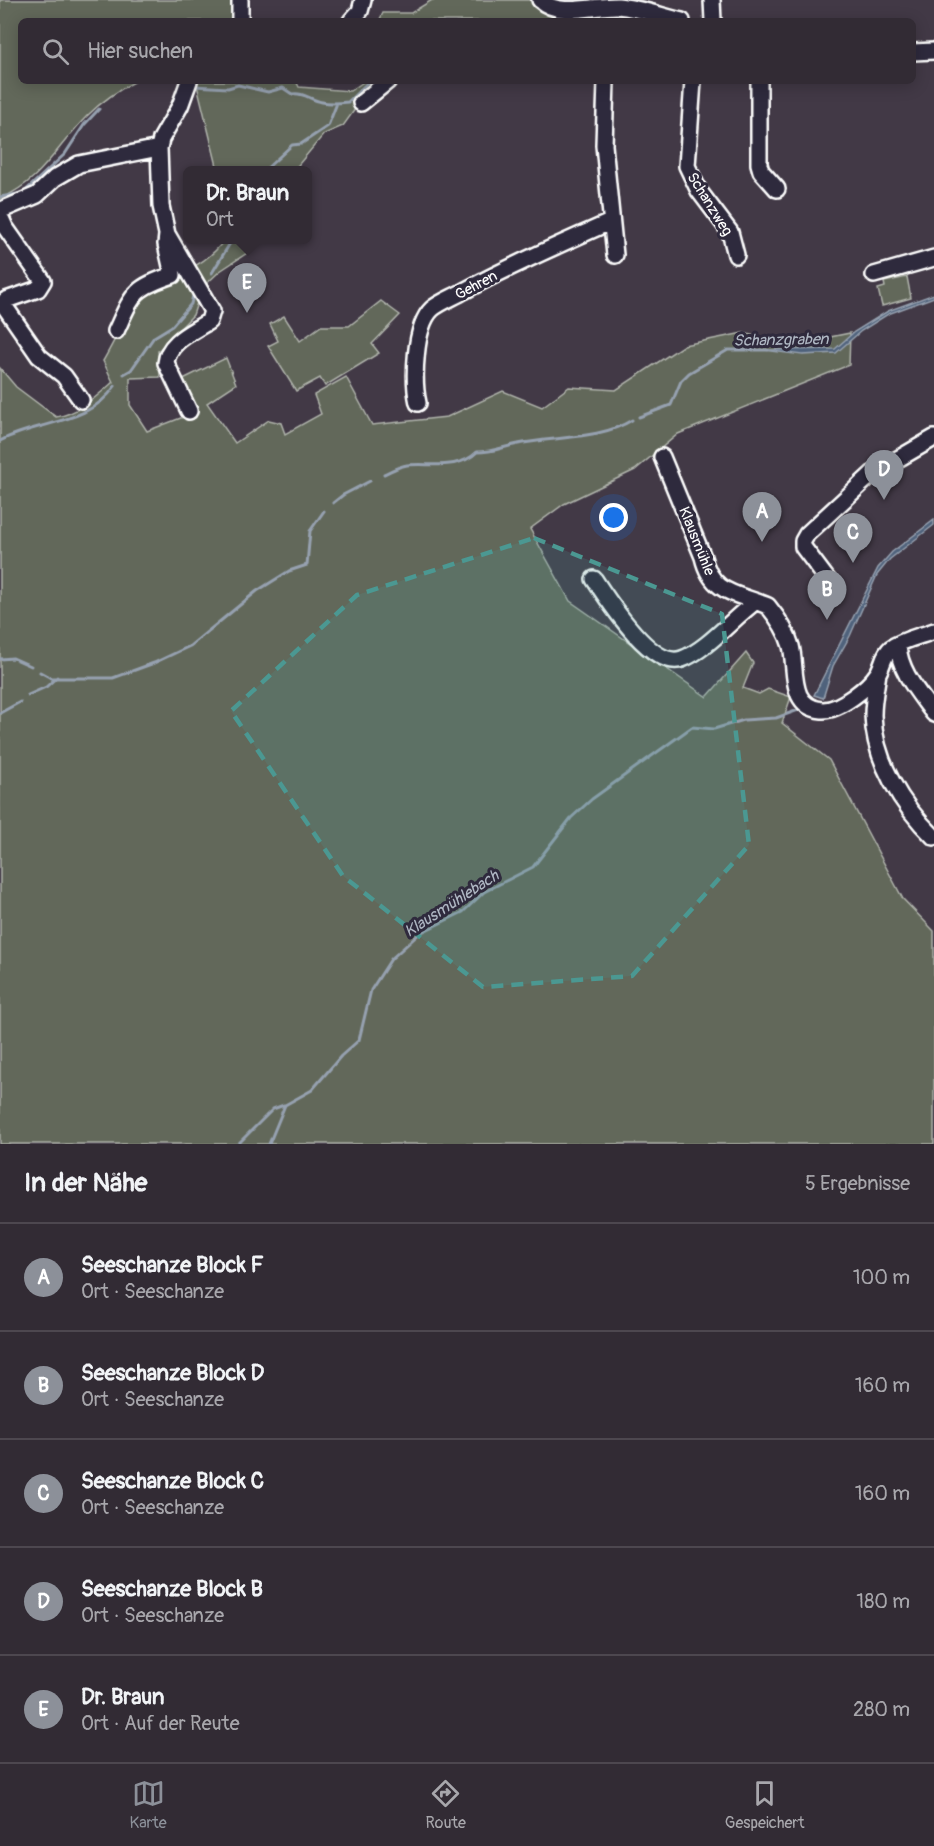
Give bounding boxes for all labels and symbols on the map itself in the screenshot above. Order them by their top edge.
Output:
street label: Schanzweg [683,169,737,240]
pin: E [228,264,266,313]
street label: Gehren [452,266,501,304]
water label: Schanzgraben [733,329,830,351]
pin: D [864,450,904,500]
pin: A [742,492,782,542]
your location [599,503,628,532]
street label: Klausmühle [674,504,719,579]
pin: C [834,514,872,563]
pin: B [808,570,846,620]
water label: Klausmühlebach [401,865,504,942]

